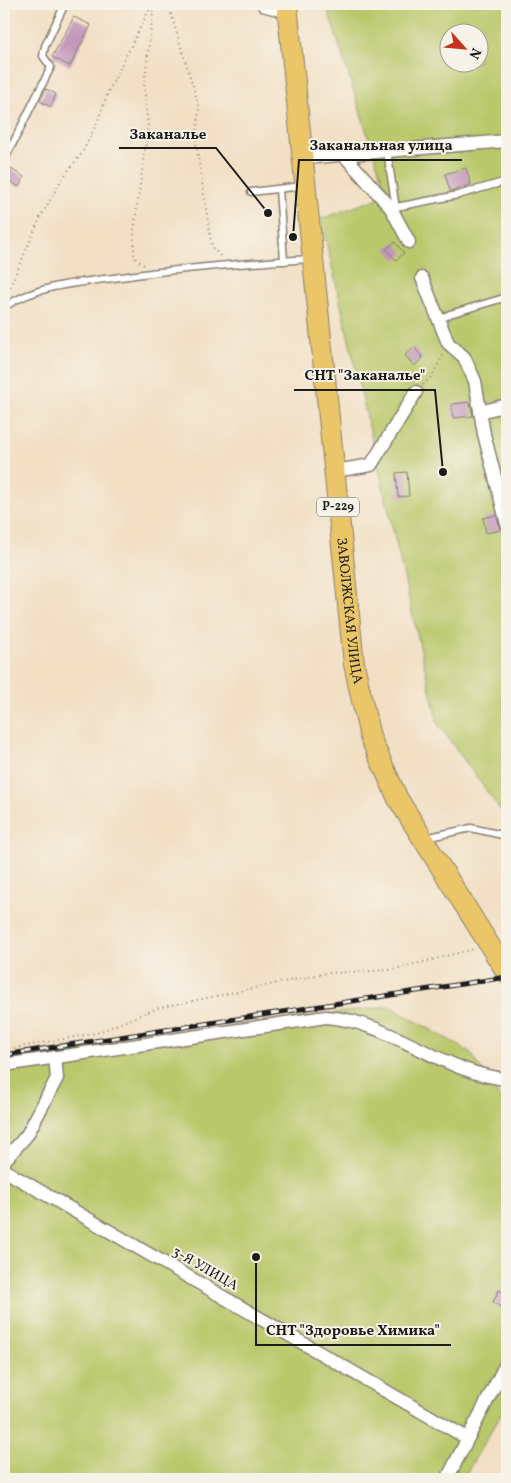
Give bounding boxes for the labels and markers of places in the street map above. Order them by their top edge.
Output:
callout: Заканалье [119,118,216,148]
callout: Заканальная улица [299,130,462,160]
callout: СНТ "Заканалье" [294,360,435,390]
callout: СНТ "Здоровье Химика" [256,1315,451,1345]

